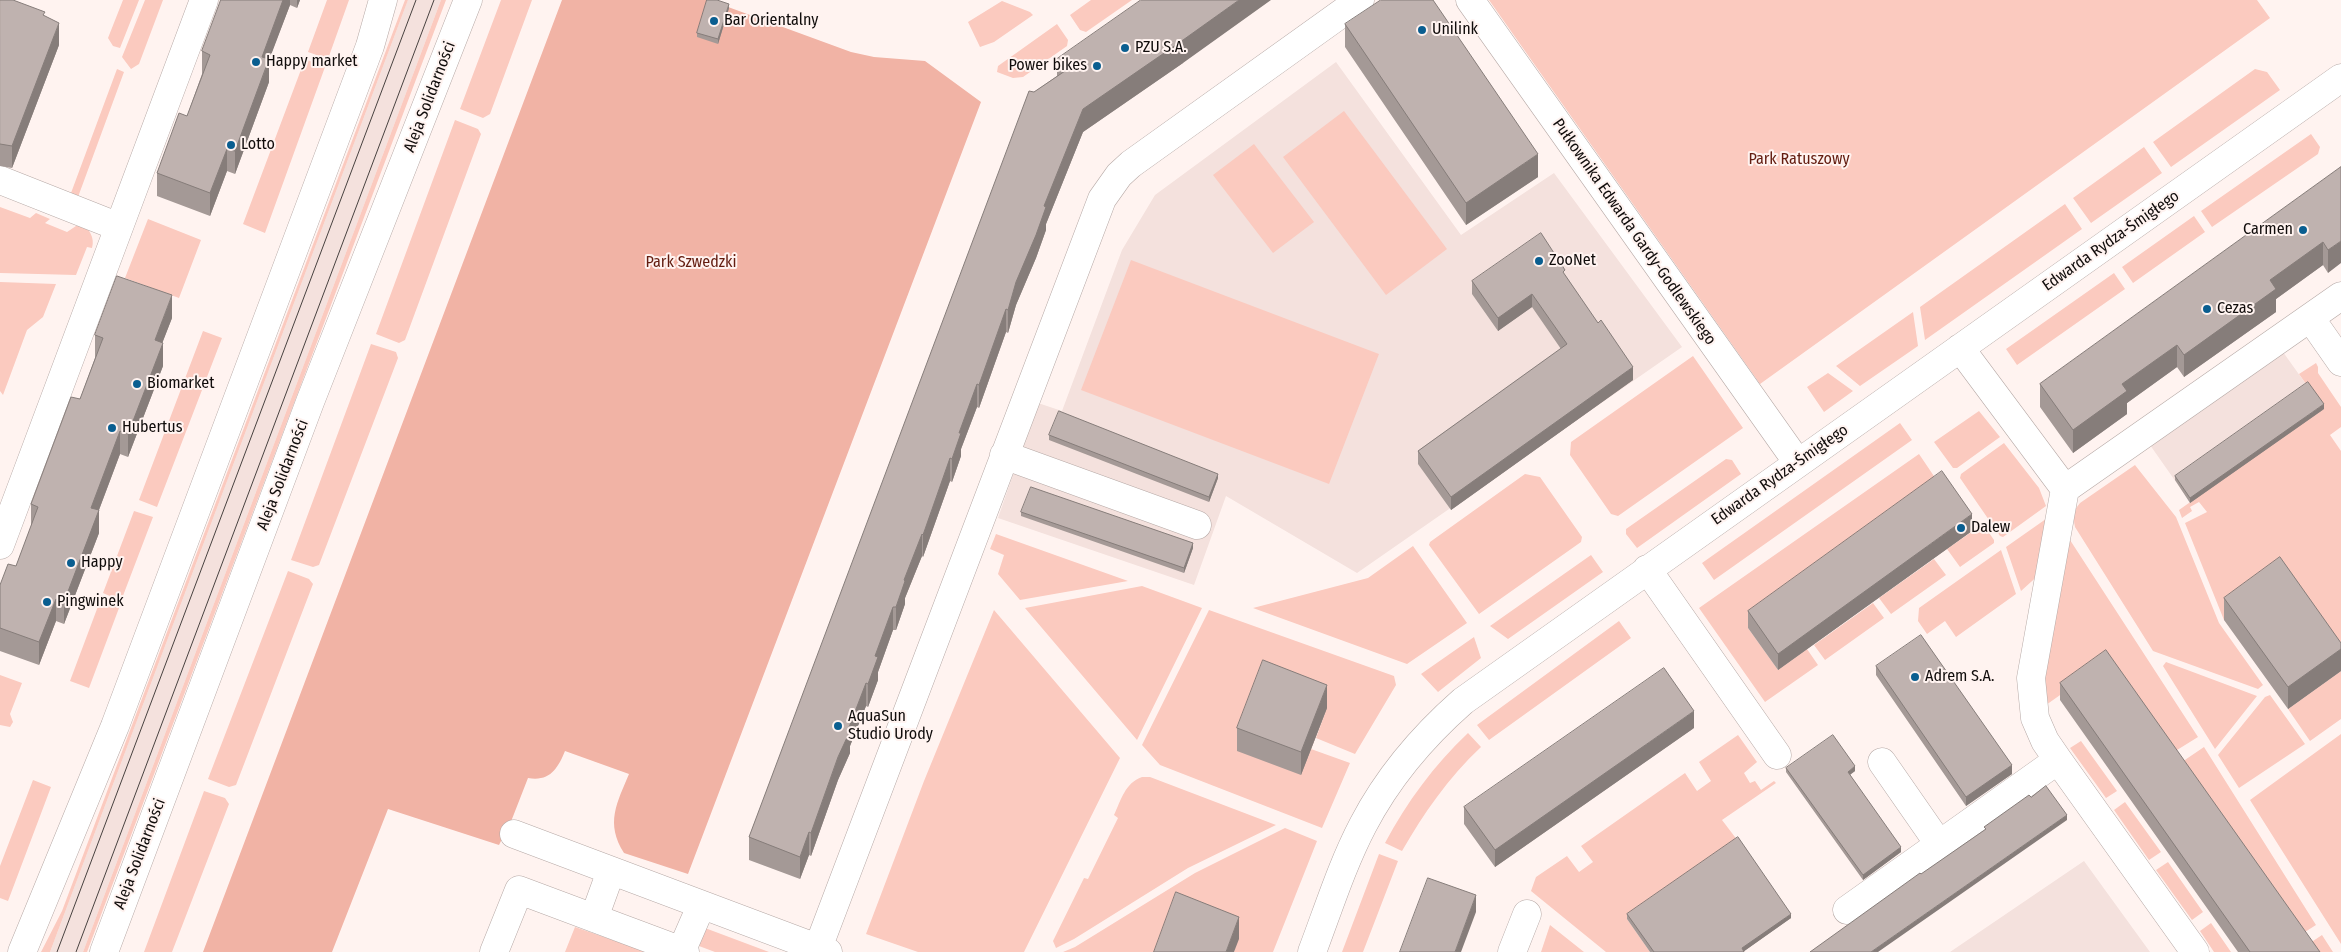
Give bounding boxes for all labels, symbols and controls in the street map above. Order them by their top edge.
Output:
place label: Bar Orientalny [724,11,818,31]
marker: Bar Orientalny [708,15,720,27]
place label: Unilink [1432,20,1478,40]
marker: Unilink [1416,24,1428,36]
place label: PZU S.A. [1135,38,1187,58]
street label: Aleja Solidarności [400,39,460,155]
marker: PZU S.A. [1119,42,1131,54]
place label: Happy market [266,52,358,72]
marker: Happy market [250,56,262,68]
place label: Power bikes [1008,56,1087,76]
marker: Power bikes [1091,60,1103,72]
street label: Pułkownika Edwarda Gardy-Godlewskiego [1548,115,1720,349]
place label: Lotto [241,135,275,155]
marker: Lotto [225,139,237,151]
park label: Park Ratuszowy [1748,150,1850,170]
street label: Edwarda Rydza-Śmigłego [2039,187,2183,295]
place label: Carmen [2243,220,2293,240]
marker: Carmen [2297,224,2309,236]
place label: ZooNet [1549,251,1596,271]
park label: Park Szwedzki [645,253,737,273]
marker: ZooNet [1533,255,1545,267]
place label: Cezas [2217,299,2253,319]
marker: Cezas [2201,303,2213,315]
place label: Biomarket [147,374,214,394]
marker: Biomarket [131,378,143,390]
street label: Aleja Solidarności [253,417,313,533]
place label: Hubertus [122,418,182,438]
street label: Edwarda Rydza-Śmigłego [1708,421,1852,529]
marker: Hubertus [106,422,118,434]
place label: Dalew [1971,518,2010,538]
marker: Dalew [1955,522,1967,534]
place label: Happy [81,553,123,573]
marker: Happy [65,557,77,569]
place label: Pingwinek [57,592,124,612]
marker: Pingwinek [41,596,53,608]
place label: Adrem S.A. [1925,667,1994,687]
marker: Adrem S.A. [1909,671,1921,683]
place label: AquaSun Studio Urody [848,707,933,745]
marker: AquaSun Studio Urody [832,720,844,732]
street label: Aleja Solidarności [110,796,170,912]

